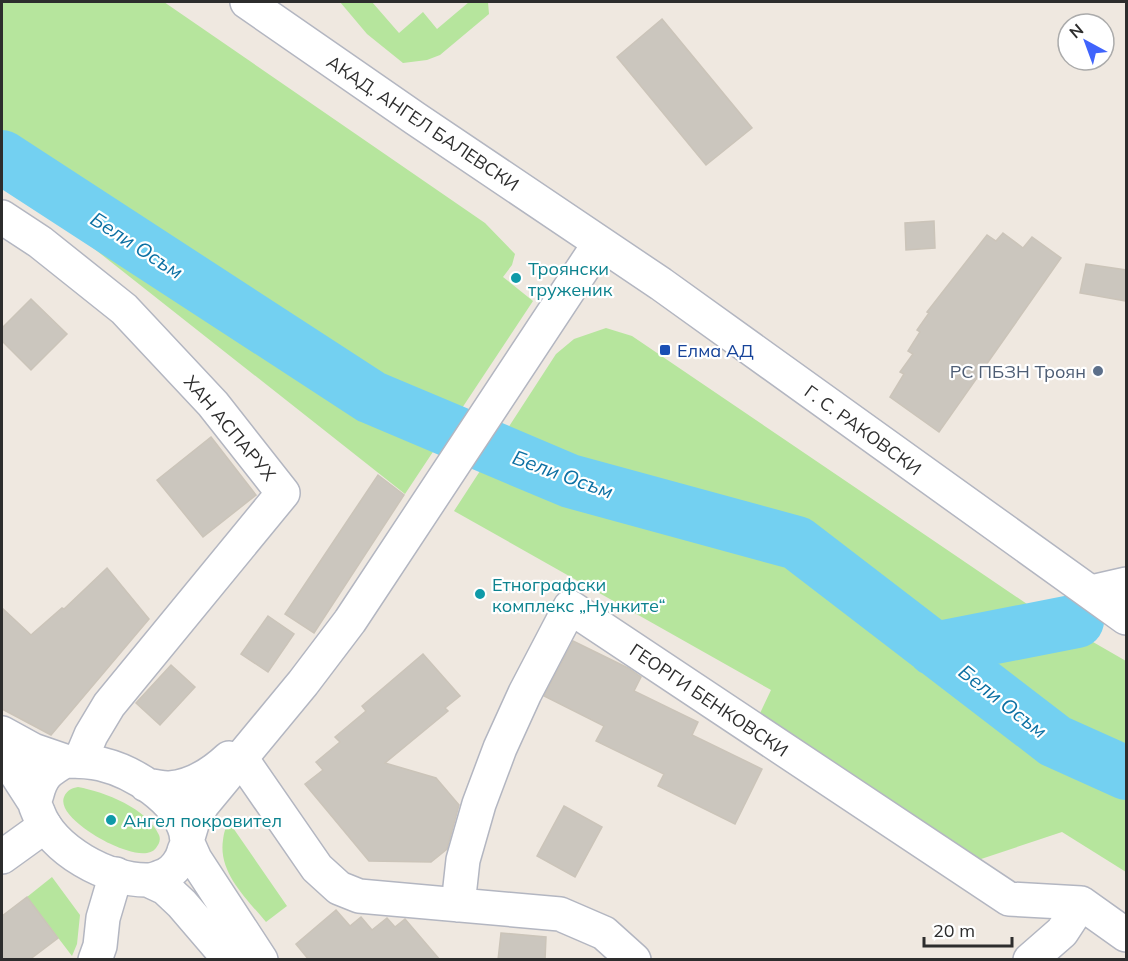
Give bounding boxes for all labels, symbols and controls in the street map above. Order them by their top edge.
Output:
north arrow [1056,12,1116,72]
text: N [1065,19,1087,42]
street label: АКАД. АНГЕЛ БАЛЕВСКИ [323,50,523,196]
water label: Бели Осъм [86,206,188,284]
place label: Троянски труженик [528,257,613,301]
marker: Троянски труженик [509,271,523,285]
place label: Елма АД [677,339,754,362]
marker: Елма АД [658,343,672,357]
place label: РС ПБЗН Троян [950,360,1086,383]
marker: РС ПБЗН Троян [1091,364,1105,378]
street label: ХАН АСПАРУХ [179,371,281,486]
street label: Г. С. РАКОВСКИ [800,380,926,480]
water label: Бели Осъм [509,444,617,504]
place label: Етнографски комплекс „Нунките“ [492,573,666,617]
marker: Етнографски комплекс „Нунките“ [473,587,487,601]
street label: ГЕОРГИ БЕНКОВСКИ [625,638,793,762]
water label: Бели Осъм [954,659,1052,743]
place label: Ангел покровител [123,809,282,832]
marker: Ангел покровител [104,813,118,827]
scale bar [924,910,1012,948]
text: 20 m [933,919,975,942]

